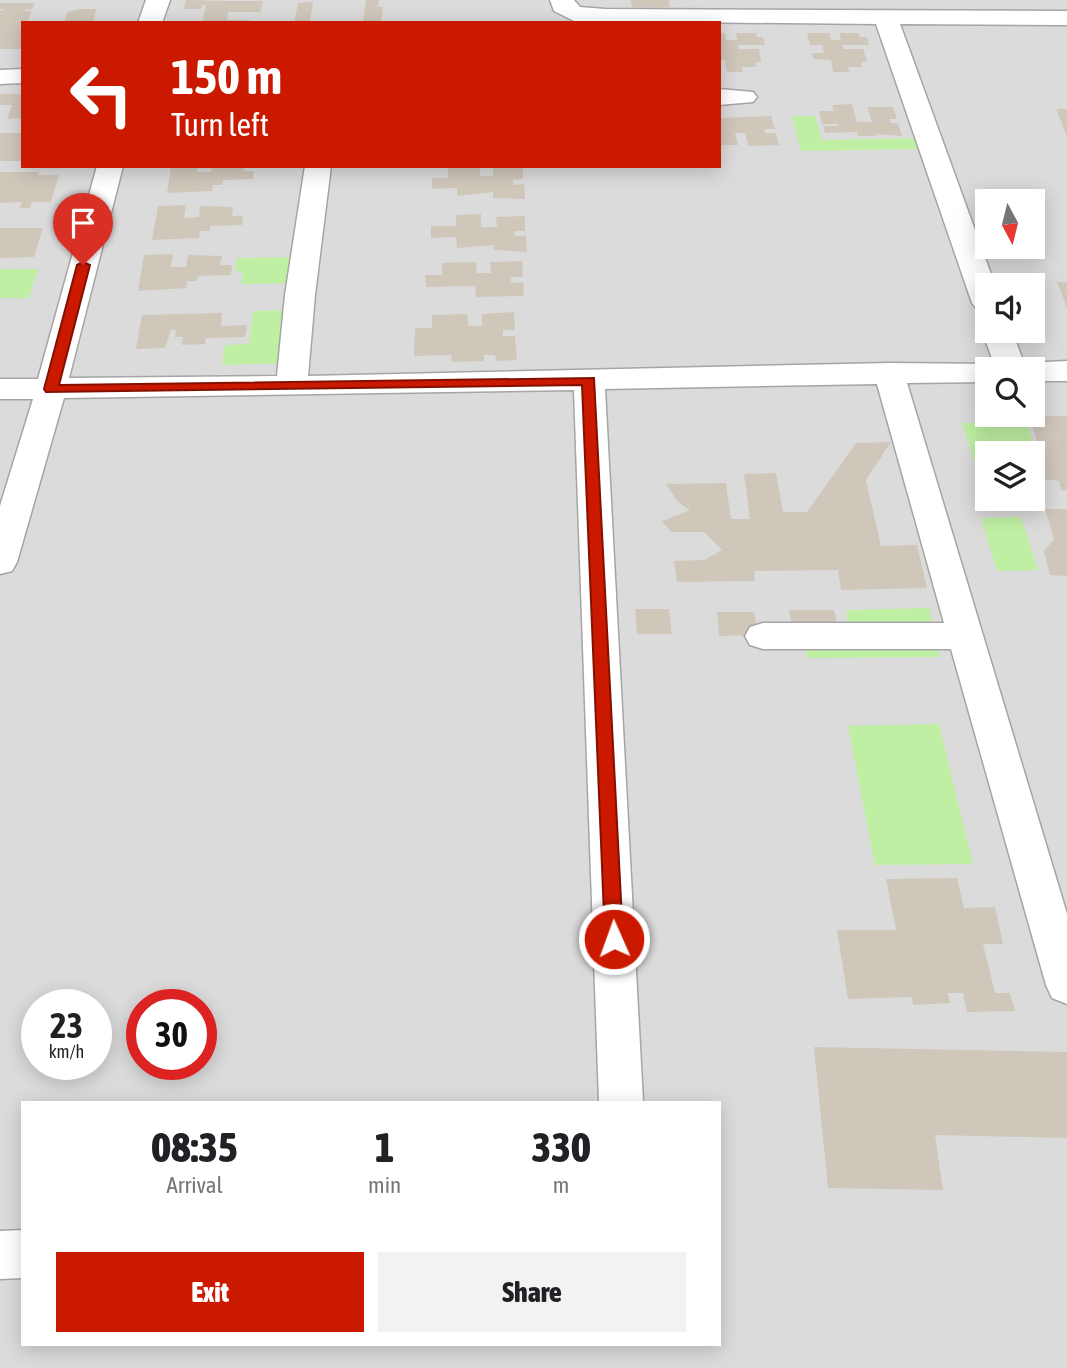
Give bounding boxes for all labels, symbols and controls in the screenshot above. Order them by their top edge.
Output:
text: 150 m [171,48,282,104]
icon: left [56,49,147,140]
text: Turn left [171,106,269,143]
north arrow [975,189,1045,259]
map controls [975,189,1045,511]
pin [53,193,113,265]
icon: arrive [64,204,102,242]
button: sound [975,273,1045,343]
button: search [975,357,1045,427]
button: layers [975,441,1045,511]
position arrow [577,902,651,976]
speed limit sign: 30 [126,989,217,1080]
text: 23 [50,1005,83,1045]
text: km/h [49,1041,84,1062]
text: 08:35 [151,1123,238,1171]
text: 1 [375,1123,394,1171]
text: 330 [531,1123,591,1171]
text: Arrival [166,1172,223,1198]
text: min [368,1172,401,1198]
text: m [553,1172,569,1198]
button: Exit [56,1252,364,1332]
button: Share [378,1252,686,1332]

